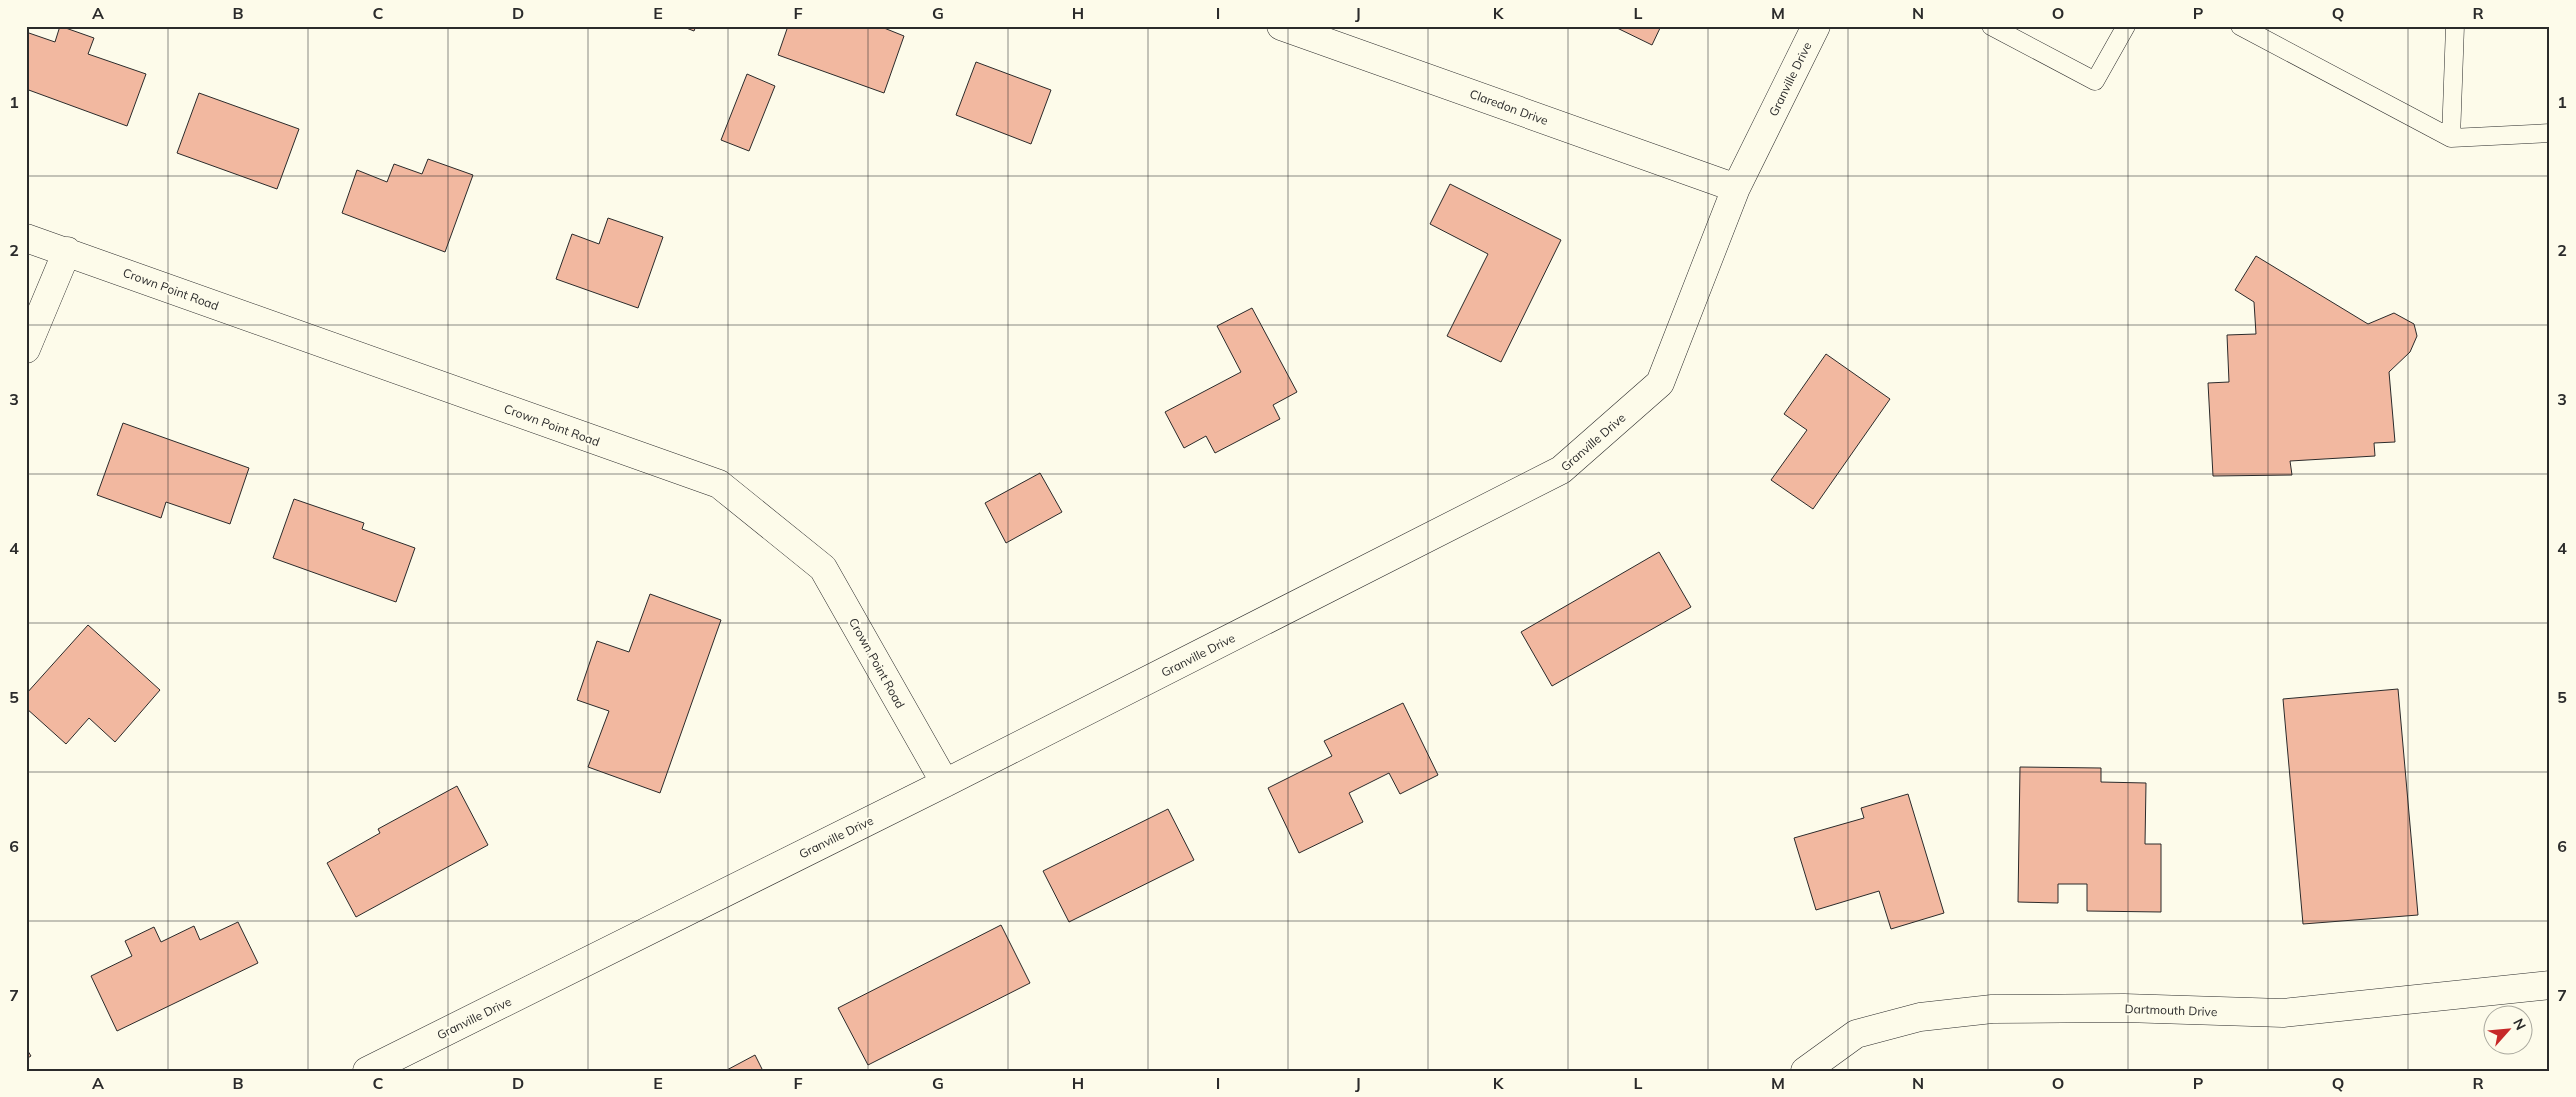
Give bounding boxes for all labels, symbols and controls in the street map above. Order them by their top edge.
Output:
text: A [92,3,104,23]
text: B [232,3,244,23]
text: C [373,3,384,23]
text: D [512,3,524,23]
text: E [653,3,663,23]
text: F [793,3,803,23]
text: G [932,3,944,23]
text: H [1072,3,1084,23]
text: I [1216,3,1220,23]
text: J [1355,3,1361,23]
text: K [1493,3,1505,23]
text: L [1634,3,1643,23]
text: M [1771,3,1785,23]
text: N [1912,3,1924,23]
text: O [2052,3,2064,23]
text: P [2193,3,2204,23]
text: Q [2332,3,2344,23]
text: R [2472,3,2484,23]
street label: Granville Drive [1766,39,1814,119]
street label: Claredon Drive [1468,86,1550,128]
text: 1 [9,92,19,112]
text: 1 [2557,92,2567,112]
text: 2 [9,240,19,260]
text: 2 [2557,240,2567,260]
street label: Crown Point Road [121,265,221,313]
text: 3 [9,389,19,409]
text: 3 [2557,389,2567,409]
street label: Crown Point Road [502,401,602,449]
street label: Granville Drive [1558,410,1628,474]
text: 4 [9,538,19,558]
text: 4 [2557,538,2567,558]
street label: Crown Point Road [846,615,908,711]
street label: Granville Drive [1159,630,1237,680]
text: 5 [9,687,19,707]
text: 5 [2557,687,2567,707]
street label: Granville Drive [796,813,876,861]
text: 6 [9,836,19,856]
text: 6 [2557,836,2567,856]
text: 7 [9,985,19,1005]
text: 7 [2557,985,2567,1005]
street label: Granville Drive [434,994,514,1042]
street label: Dartmouth Drive [2124,1001,2218,1019]
north arrow [2484,1004,2534,1054]
text: N [2509,1015,2530,1033]
text: A [92,1073,104,1093]
text: B [232,1073,244,1093]
text: C [373,1073,384,1093]
text: D [512,1073,524,1093]
text: E [653,1073,663,1093]
text: F [793,1073,803,1093]
text: G [932,1073,944,1093]
text: H [1072,1073,1084,1093]
text: I [1216,1073,1220,1093]
text: J [1355,1073,1361,1093]
text: K [1493,1073,1505,1093]
text: L [1634,1073,1643,1093]
text: M [1771,1073,1785,1093]
text: N [1912,1073,1924,1093]
text: O [2052,1073,2064,1093]
text: P [2193,1073,2204,1093]
text: Q [2332,1073,2344,1093]
text: R [2472,1073,2484,1093]

